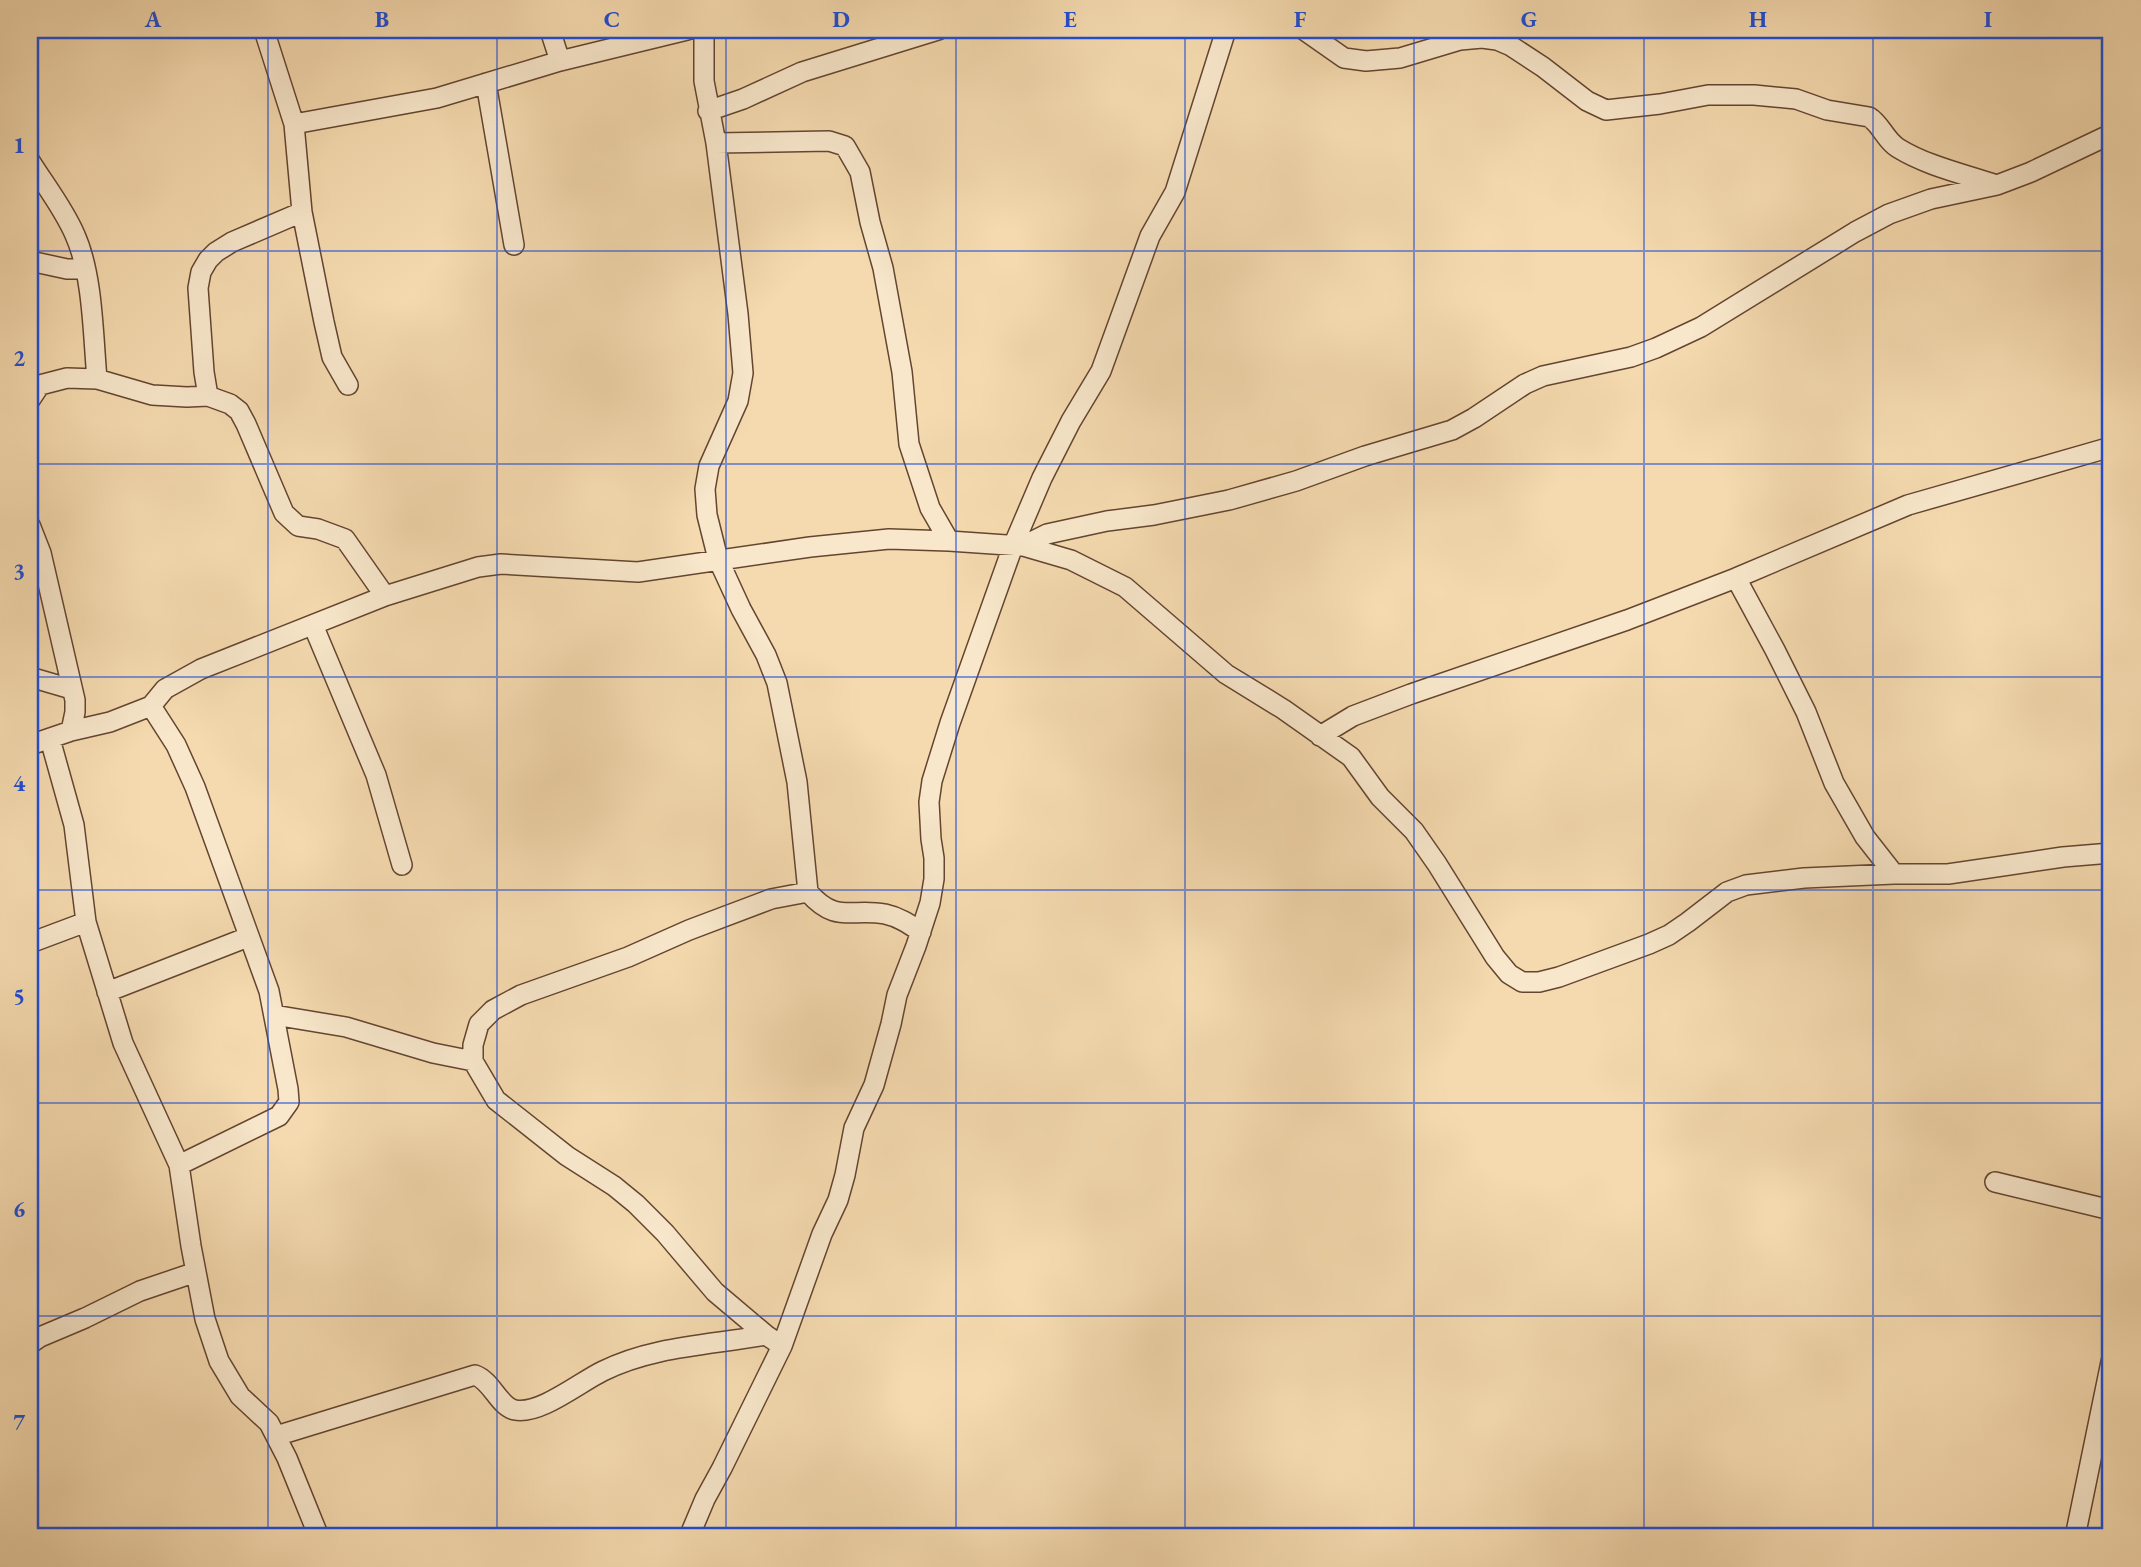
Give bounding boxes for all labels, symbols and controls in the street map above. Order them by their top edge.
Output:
text: A [144,4,162,34]
text: B [375,4,389,34]
text: C [604,4,620,34]
text: D [832,4,850,34]
text: E [1063,4,1077,34]
text: F [1294,4,1307,34]
text: G [1521,4,1537,34]
text: H [1749,4,1767,34]
text: I [1984,4,1992,34]
text: 1 [13,130,25,160]
text: 2 [13,343,25,373]
text: 3 [13,556,25,586]
text: 4 [13,768,26,798]
text: 5 [13,981,25,1011]
text: 6 [13,1194,25,1224]
text: 7 [13,1407,26,1437]

